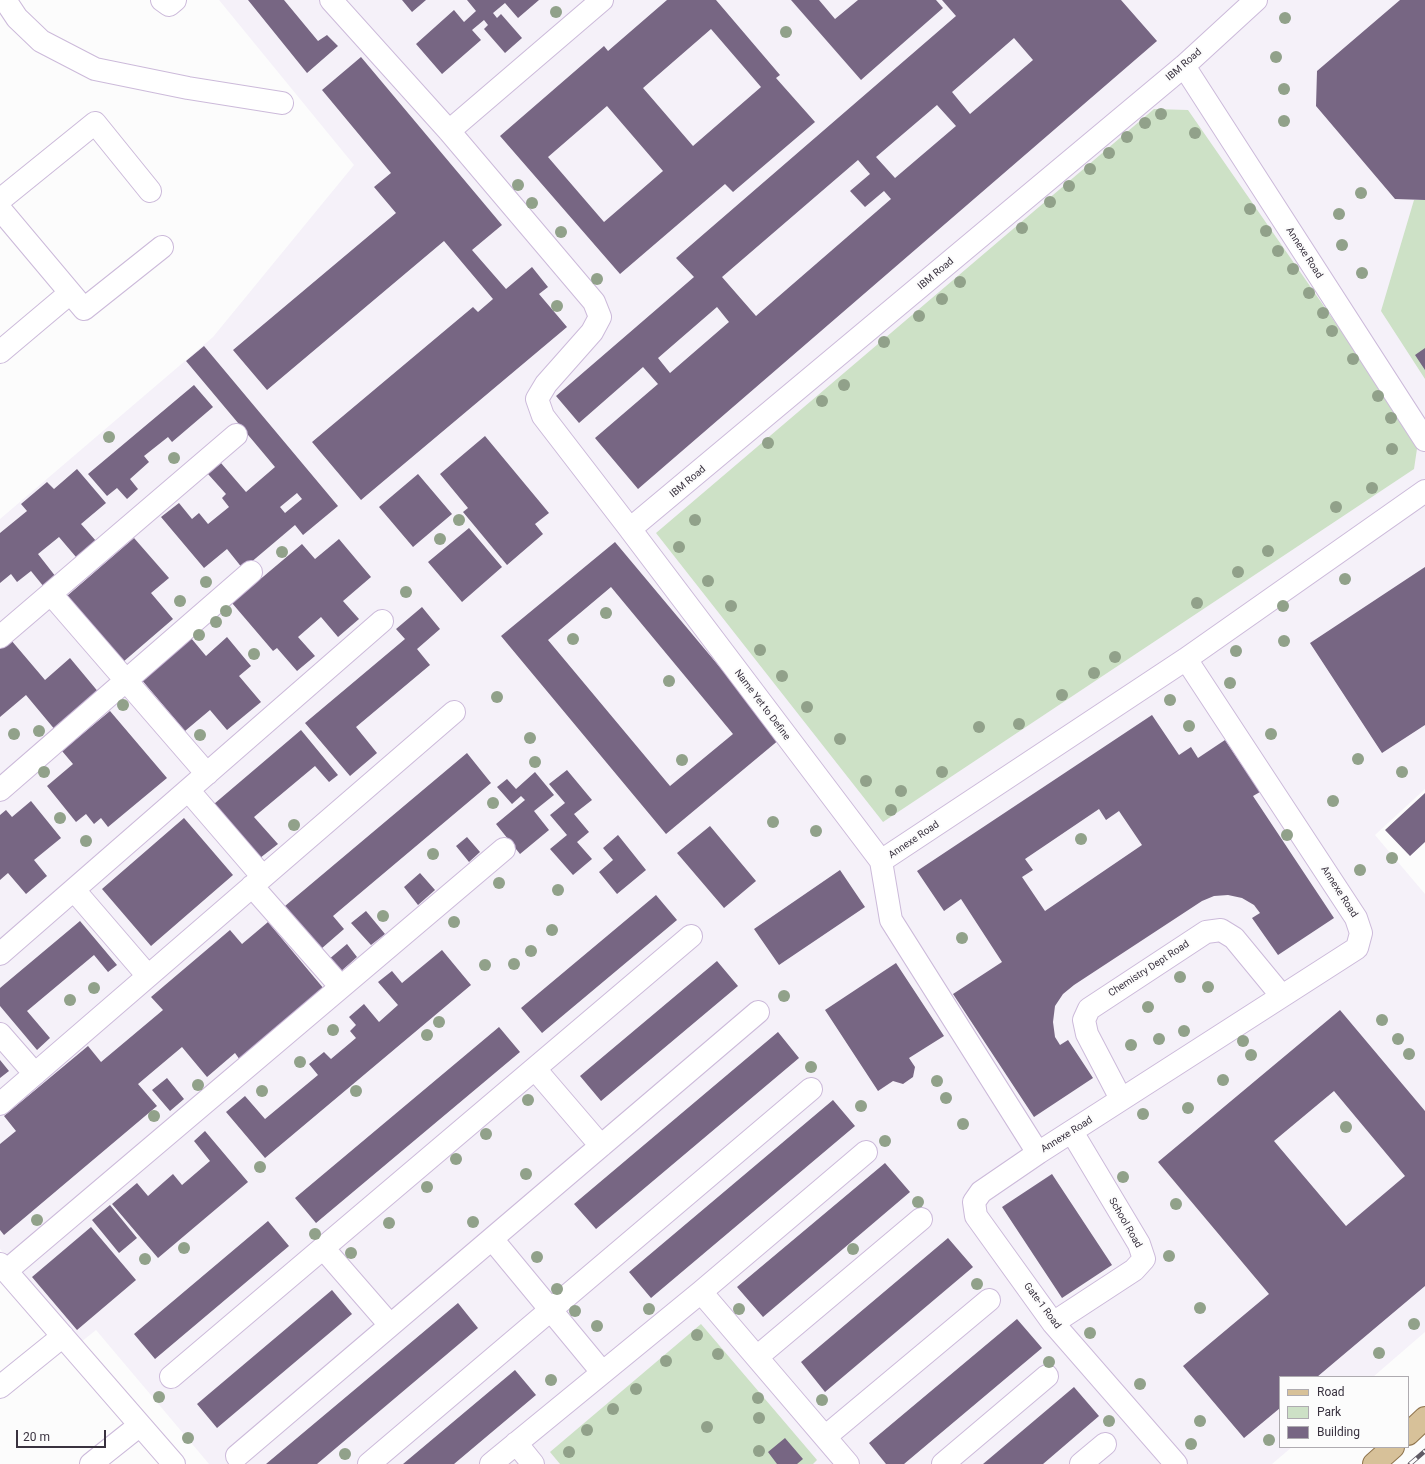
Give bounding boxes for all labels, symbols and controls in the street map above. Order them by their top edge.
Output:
street label: IBM Road [1164,46,1204,84]
street label: Annexe Road [1283,225,1325,281]
street label: IBM Road [916,256,956,292]
street label: IBM Road [668,464,708,500]
street label: Name Yet to Define [731,667,793,743]
street label: Annexe Road [886,819,942,861]
street label: Annexe Road [1318,864,1360,920]
street label: Chemistry Dept Road [1106,938,1192,1000]
street label: Annexe Road [1039,1114,1095,1156]
street label: School Road [1106,1196,1144,1250]
street label: Gate-1 Road [1021,1281,1063,1331]
legend [1279,1376,1409,1448]
text: Road [1317,1385,1345,1399]
text: Park [1317,1405,1341,1419]
scale bar [18,1422,108,1448]
text: Building [1317,1425,1360,1439]
text: 20 m [23,1430,50,1444]

